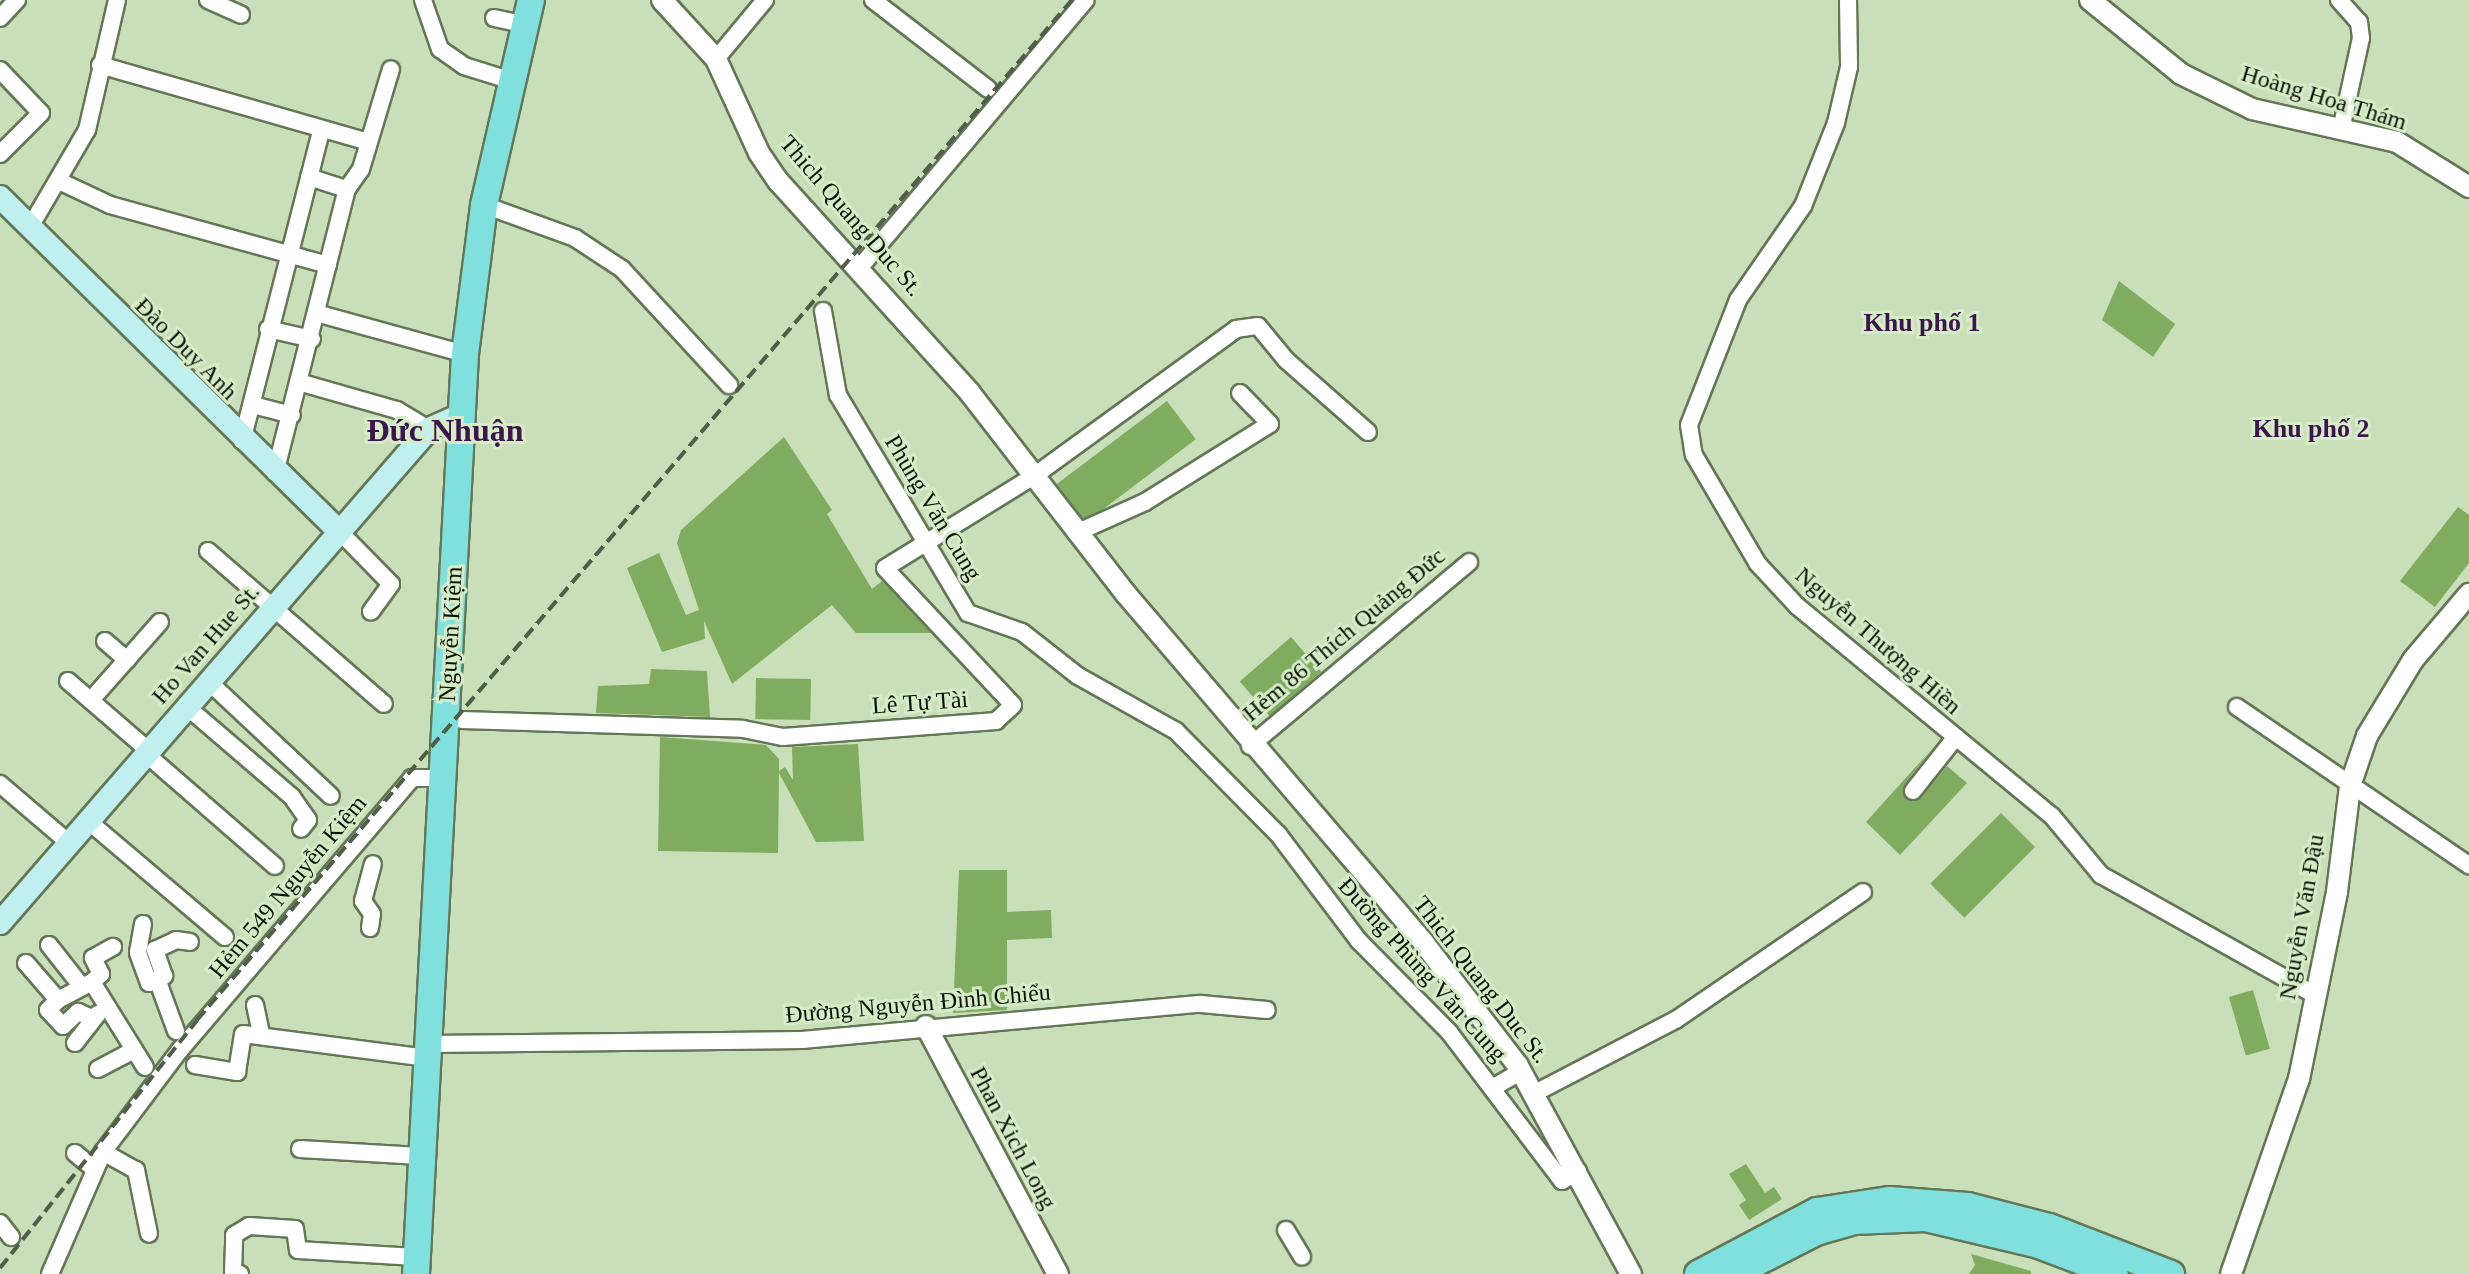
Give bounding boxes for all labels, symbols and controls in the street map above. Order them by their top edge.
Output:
street label: Hoàng Hoa Thám [2238,59,2410,137]
street label: Thich Quang Duc St. [773,130,929,302]
street label: Đào Duy Anh [128,291,244,407]
district label: Khu phố 1 [1863,307,1981,339]
district label: Đức Nhuận [366,411,524,449]
district label: Khu phố 2 [2252,413,2370,445]
street label: Phùng Văn Cung [878,430,988,586]
street label: Hẻm 86 Thích Quảng Đức [1237,542,1451,728]
street label: Nguyễn Thượng Hiền [1789,561,1967,721]
street label: Nguyễn Kiệm [433,566,469,702]
street label: Ho Van Hue St. [146,578,266,710]
street label: Lê Tự Tài [871,685,969,721]
street label: Hẻm 549 Nguyễn Kiệm [203,790,373,984]
street label: Nguyễn Văn Đậu [2273,832,2331,1002]
street label: Đường Phùng Văn Cung [1332,872,1512,1068]
street label: Thich Quang Duc St. [1407,891,1555,1069]
street label: Đường Nguyễn Đình Chiểu [784,978,1052,1030]
street label: Phan Xich Long [963,1062,1063,1214]

